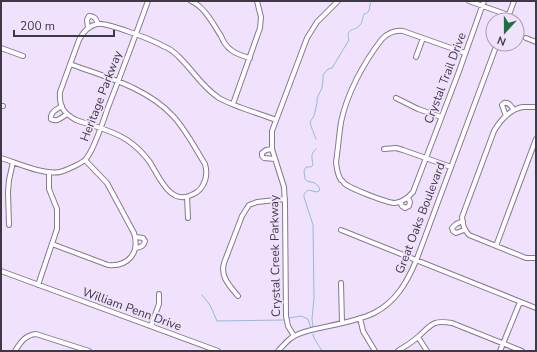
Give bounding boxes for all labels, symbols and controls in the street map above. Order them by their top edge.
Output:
scale bar [14,12,114,38]
north arrow [485,12,525,52]
text: 200 m [20,18,55,34]
street label: Crystal Trail Drive [420,30,470,126]
text: N [495,32,508,49]
street label: Heritage Parkway [76,48,126,144]
street label: Great Oaks Boulevard [391,160,449,276]
street label: Crystal Creek Parkway [266,194,284,317]
street label: William Penn Drive [80,284,184,334]

